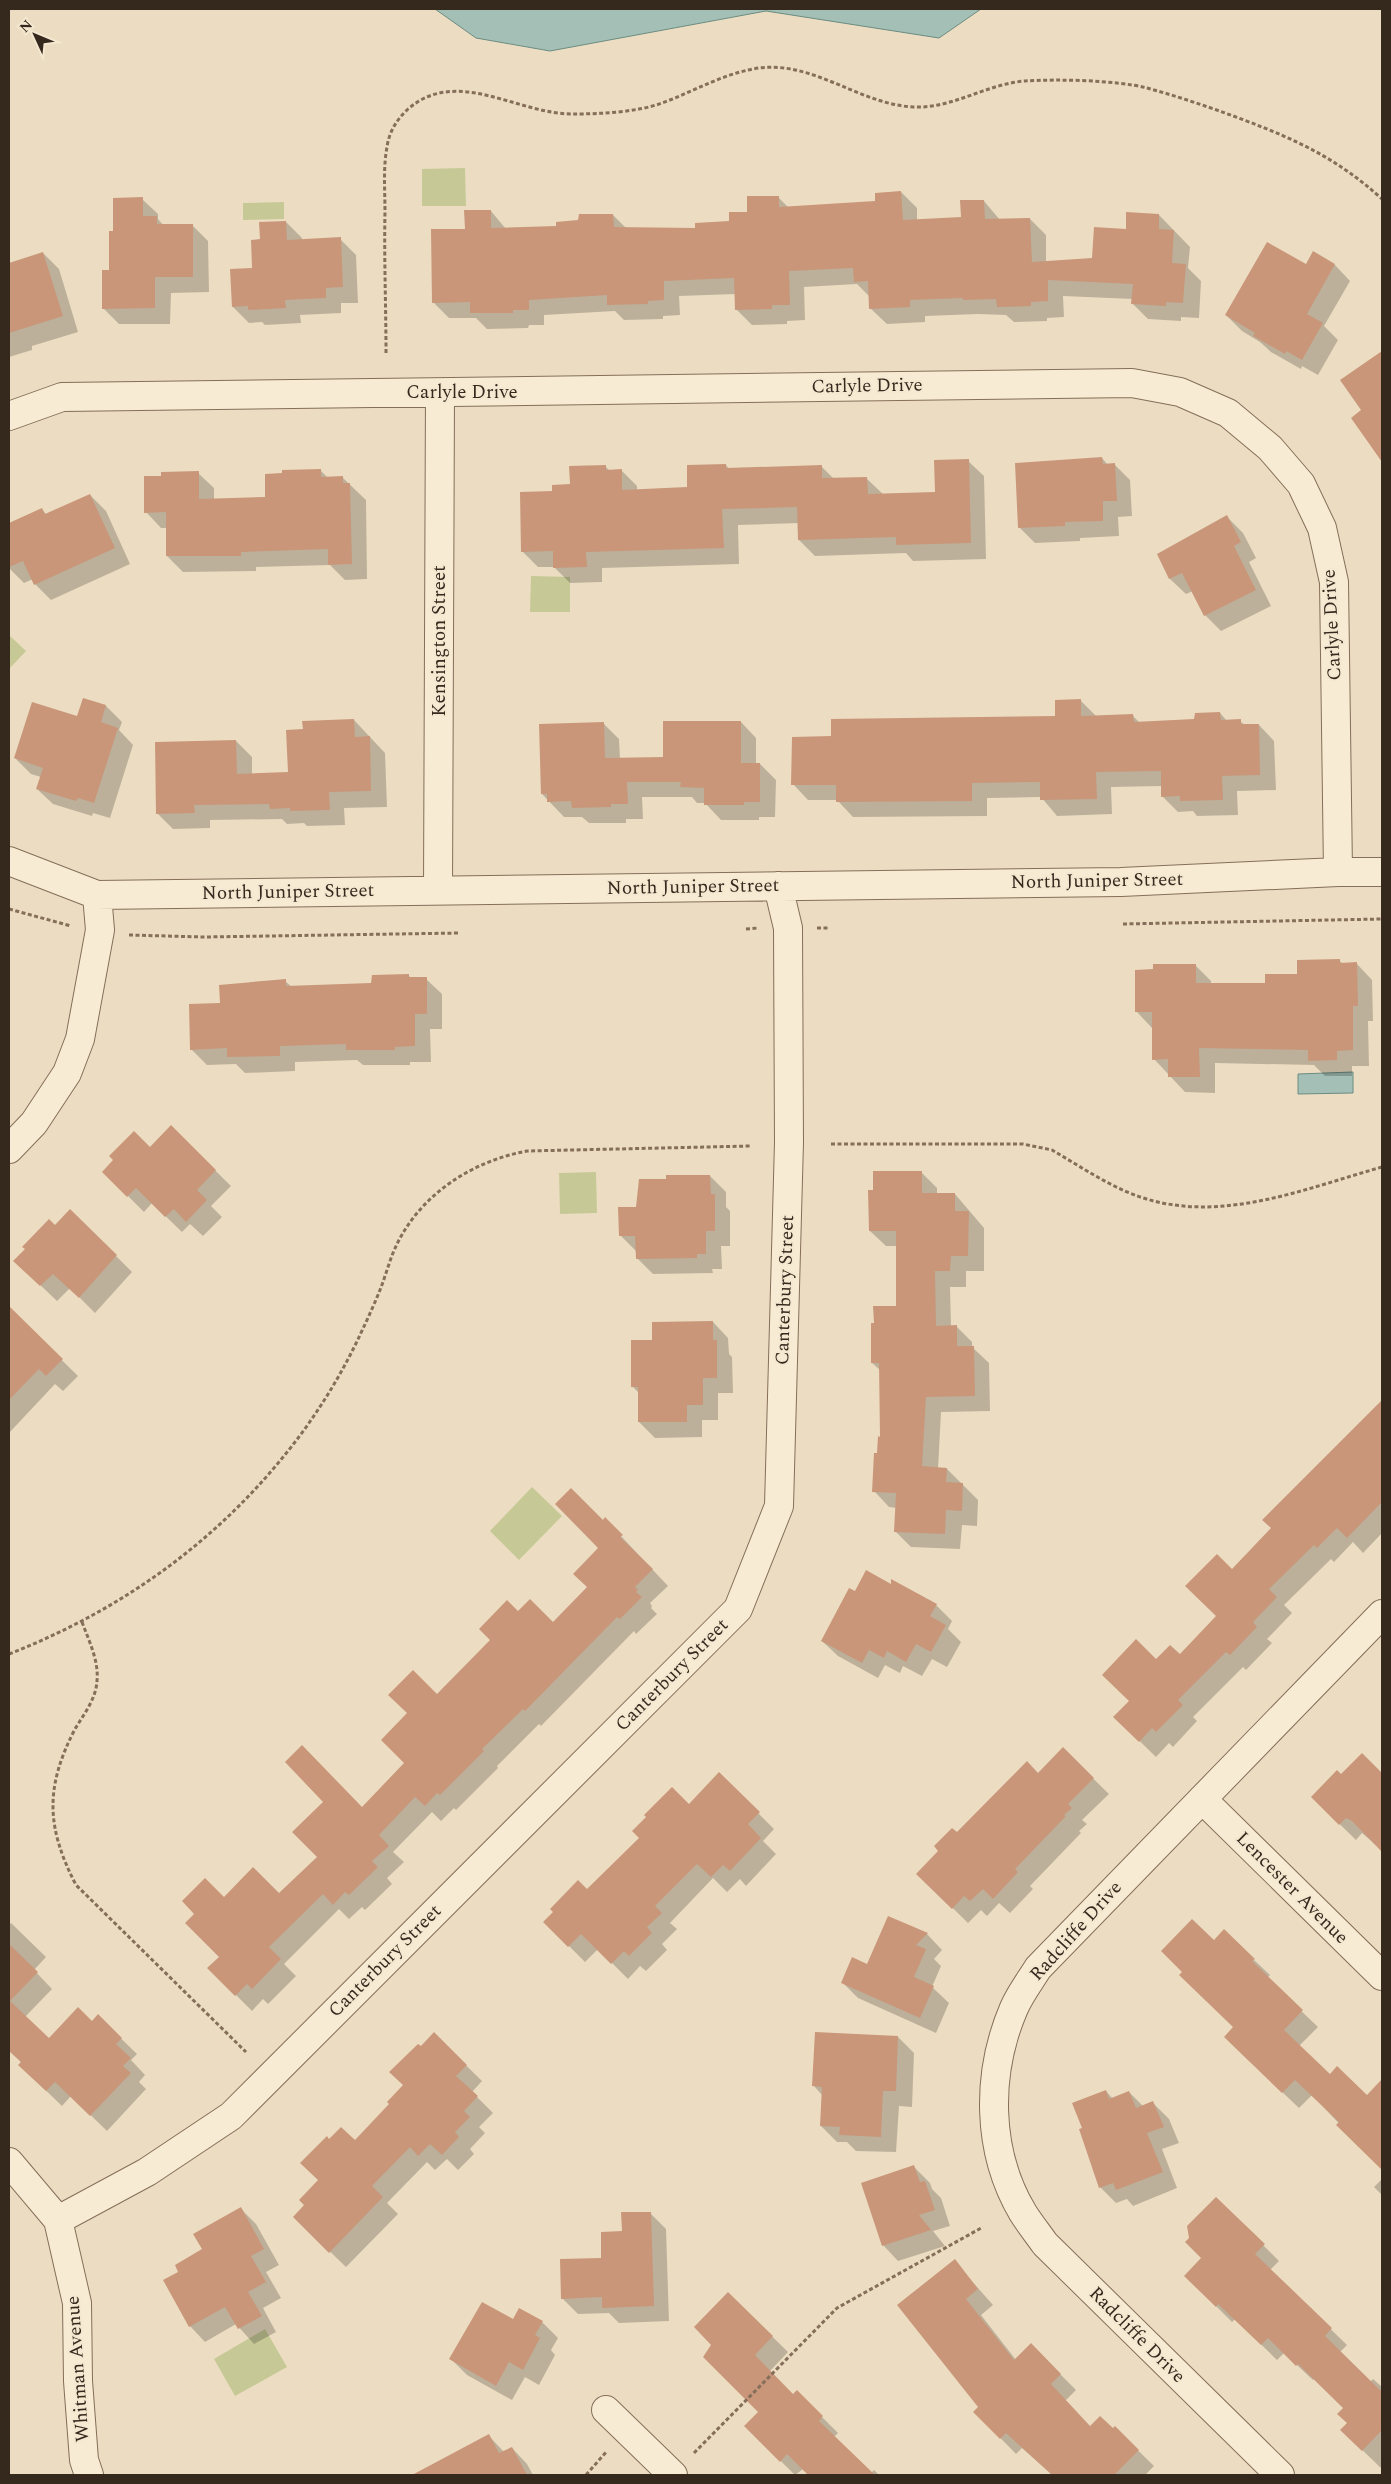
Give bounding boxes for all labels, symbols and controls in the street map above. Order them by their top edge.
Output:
north arrow [10,10,60,60]
text: N [14,15,38,38]
street label: Carlyle Drive [811,371,923,401]
street label: Carlyle Drive [406,378,518,407]
street label: Kensington Street [425,565,454,717]
street label: Carlyle Drive [1315,569,1349,681]
street label: North Juniper Street [1010,865,1184,897]
street label: North Juniper Street [606,871,780,903]
street label: North Juniper Street [201,876,375,908]
street label: Canterbury Street [768,1214,802,1366]
street label: Canterbury Street [609,1611,736,1738]
street label: Lencester Avenue [1229,1825,1355,1951]
street label: Radcliffe Drive [1023,1874,1129,1988]
street label: Canterbury Street [322,1897,449,2024]
street label: Radcliffe Drive [1082,2280,1192,2390]
street label: Whitman Avenue [58,2295,98,2443]

